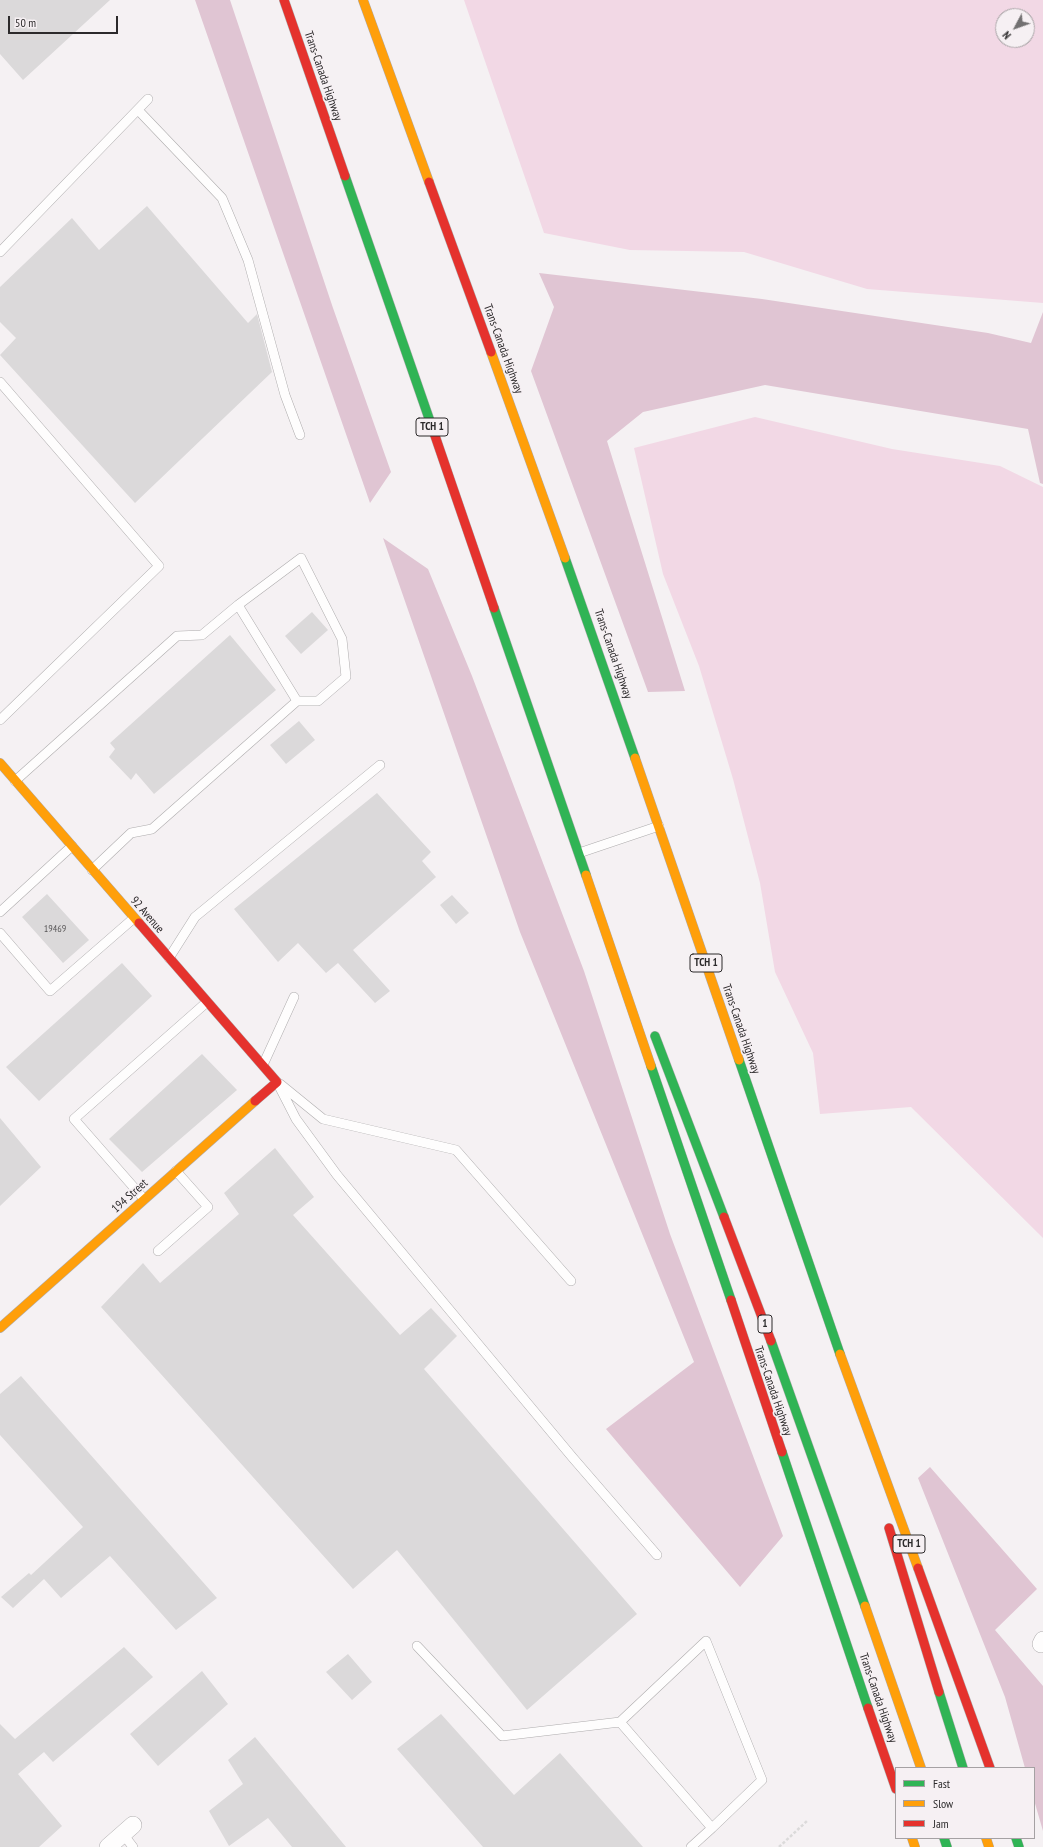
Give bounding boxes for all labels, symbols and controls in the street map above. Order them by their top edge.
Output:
scale bar [10,8,120,34]
north arrow [995,8,1035,48]
text: 50 m [15,15,36,30]
text: N [999,28,1014,42]
street label: Trans-Canada Highway [301,29,345,123]
street label: Trans-Canada Highway [480,302,526,396]
road number: TCH 1 [416,418,448,436]
street label: Trans-Canada Highway [591,607,635,701]
street label: 92 Avenue [127,894,167,936]
house number: 19469 [44,923,66,935]
road number: TCH 1 [690,954,722,972]
street label: Trans-Canada Highway [719,982,763,1076]
street label: 194 Street [109,1176,151,1216]
road number: 1 [758,1315,772,1333]
street label: Trans-Canada Highway [751,1344,795,1438]
road number: TCH 1 [893,1535,925,1553]
street label: Trans-Canada Highway [856,1651,900,1745]
legend [895,1767,1035,1839]
text: Fast [933,1776,950,1791]
text: Slow [933,1796,953,1811]
text: Jam [933,1816,949,1831]

